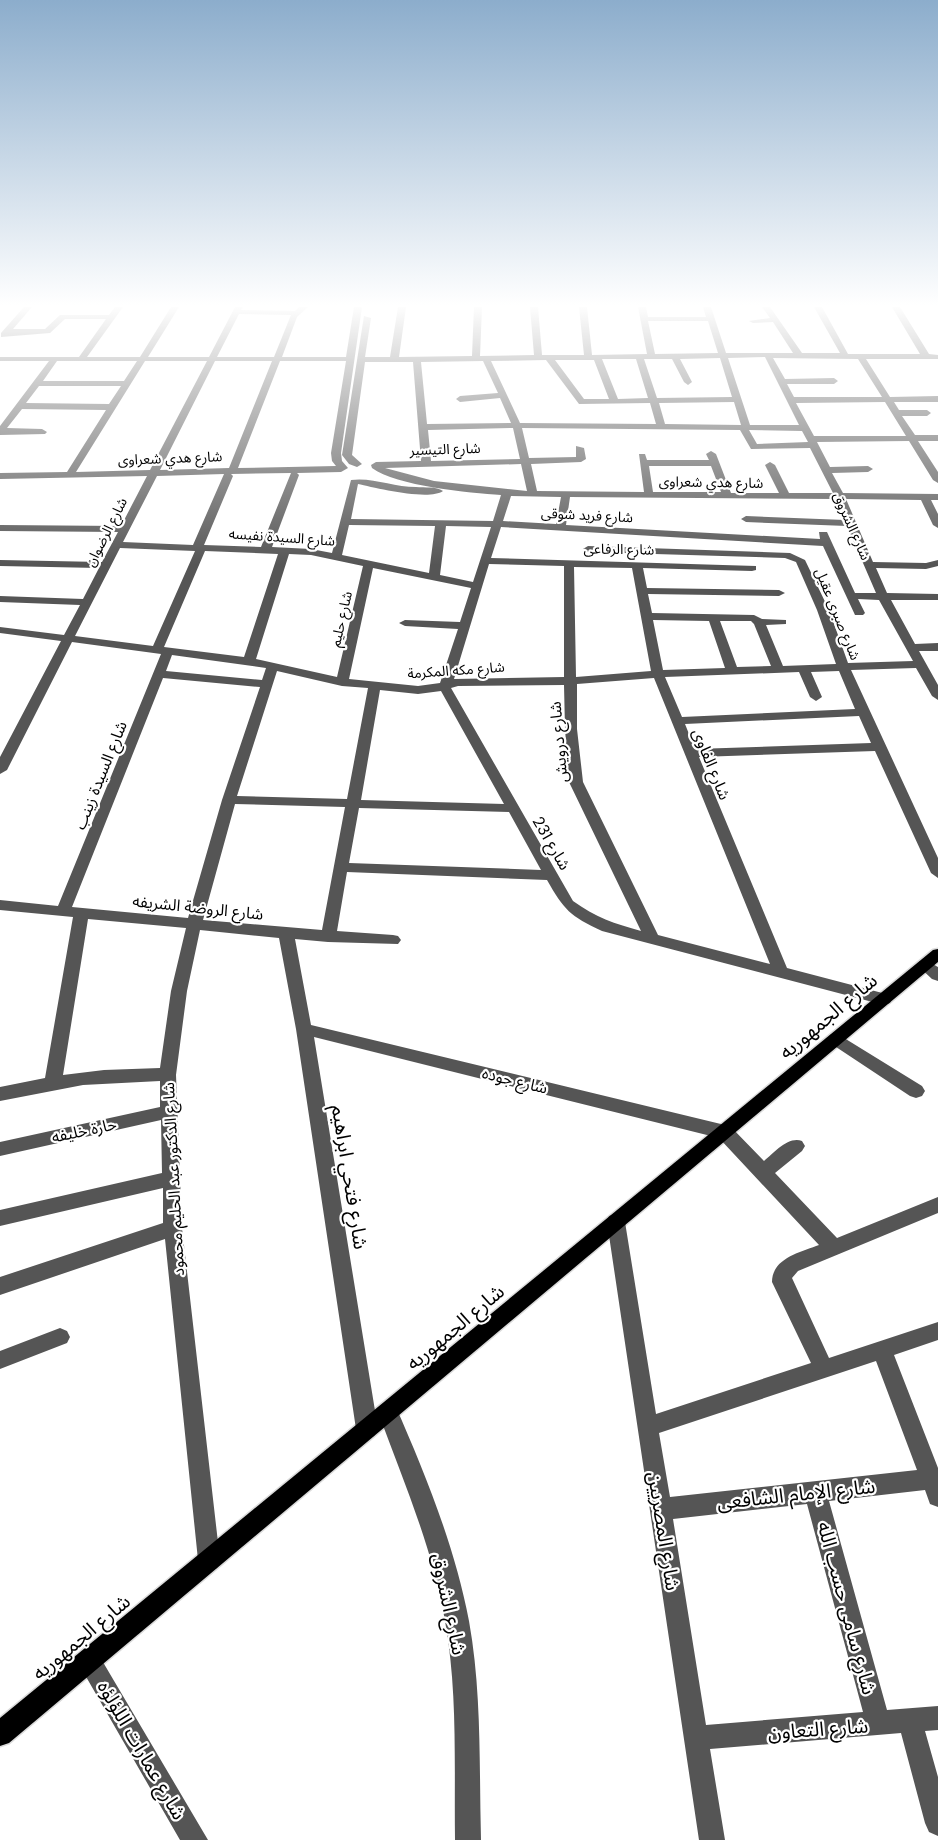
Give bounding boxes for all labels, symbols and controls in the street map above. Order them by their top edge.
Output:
street label: شارع التيسير [408,439,481,461]
street label: شارع هدي شعراوى [117,447,223,471]
street label: شارع هدي شعراوى [659,472,763,494]
street label: شارع الشروق [827,489,875,564]
street label: شارع الرضوان [81,494,133,571]
street label: شارع فريد شوقى [541,504,633,528]
street label: شارع السيدة نفيسه [228,524,336,552]
street label: شارع الرفاعى [583,539,655,561]
street label: شارع صبرى عقيل [809,565,865,663]
street label: شارع حليم [326,589,358,649]
street label: شارع مكه المكرمة [407,658,505,684]
street label: شارع درويش [545,700,574,783]
street label: شارع السيدة زينب [69,718,134,833]
street label: شارع الفاوى [686,725,735,804]
street label: شارع 231 [526,813,575,875]
street label: شارع الروضة الشريفه [131,890,264,927]
street label: شارع الجمهوريه [773,967,884,1066]
street label: شارع جوده [480,1062,550,1101]
street label: شارع الدكتور عبد الحليم محمود [158,1082,191,1276]
street label: شارع فتحي ابراهيم [323,1103,374,1252]
street label: حارة خليفه [50,1113,119,1148]
street label: شارع الجمهوريه [400,1278,511,1377]
street label: شارع المصريين [640,1470,686,1593]
street label: شارع الإمام الشافعى [716,1473,877,1517]
street label: شارع سامى حسب الله [809,1519,883,1698]
street label: شارع الشروق [424,1551,472,1658]
street label: شارع الجمهوريه [26,1588,137,1687]
street label: شارع عمارات اللؤلؤه [90,1676,192,1825]
street label: شارع التعاون [767,1713,869,1747]

